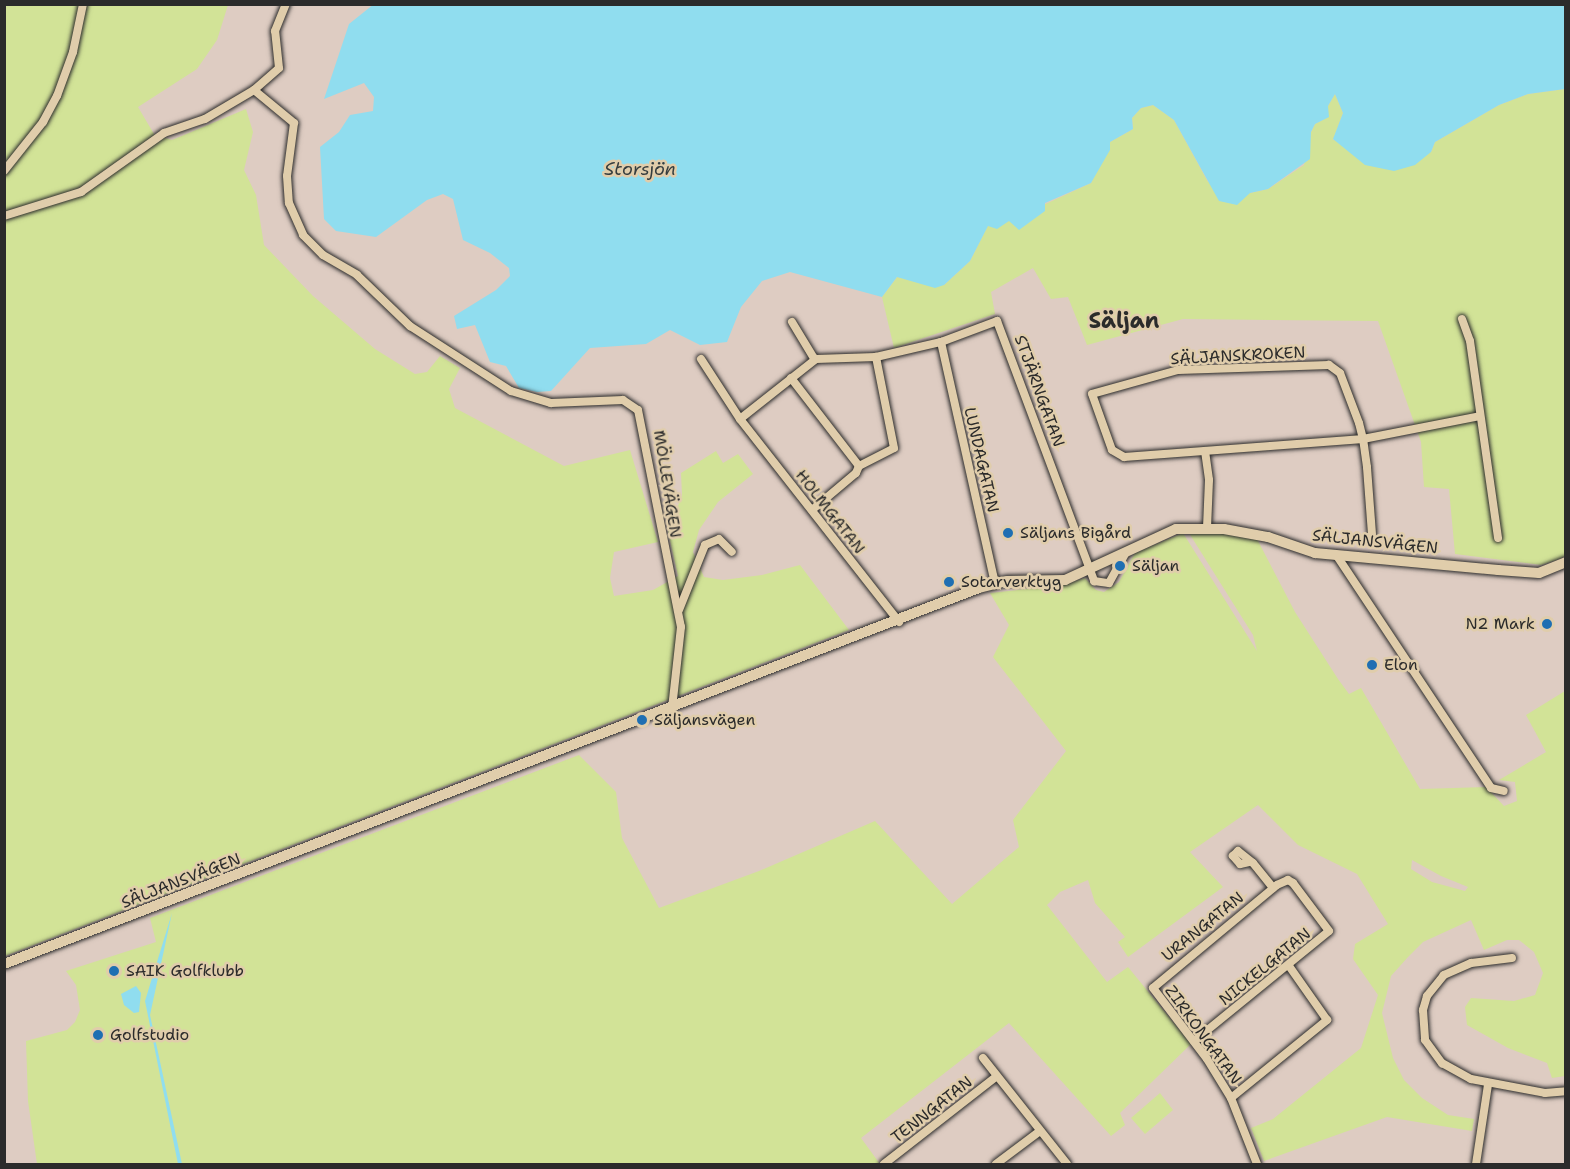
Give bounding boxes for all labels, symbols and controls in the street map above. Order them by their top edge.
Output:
water label: Storsjön [604,158,676,180]
district label: Säljan [1088,308,1160,334]
street label: STJÄRNGATAN [1010,333,1068,449]
street label: SÄLJANSKROKEN [1170,343,1306,369]
street label: LUNDAGATAN [960,406,1002,514]
street label: MÖLLEVÄGEN [649,429,685,539]
street label: HOLMGATAN [791,466,869,558]
place label: Säljans Bigård [1020,523,1131,543]
marker: Säljans Bigård [1001,526,1015,540]
street label: SÄLJANSVÄGEN [1311,526,1439,558]
place label: Säljan [1132,556,1179,576]
marker: Säljan [1113,559,1127,573]
place label: Sotarverktyg [961,572,1061,592]
marker: Sotarverktyg [942,575,956,589]
place label: N2 Mark [1466,614,1535,634]
marker: N2 Mark [1540,617,1554,631]
place label: Elon [1384,655,1418,675]
marker: Elon [1365,658,1379,672]
place label: Säljansvägen [654,710,755,730]
marker: Säljansvägen [635,713,649,727]
street label: SÄLJANSVÄGEN [119,849,243,913]
street label: URANGATAN [1158,888,1248,966]
street label: NICKELGATAN [1215,924,1315,1010]
place label: SAIK Golfklubb [126,961,244,981]
marker: SAIK Golfklubb [107,964,121,978]
street label: ZIRKONGATAN [1161,982,1245,1088]
place label: Golfstudio [110,1025,189,1045]
marker: Golfstudio [91,1028,105,1042]
street label: TENNGATAN [888,1072,976,1148]

